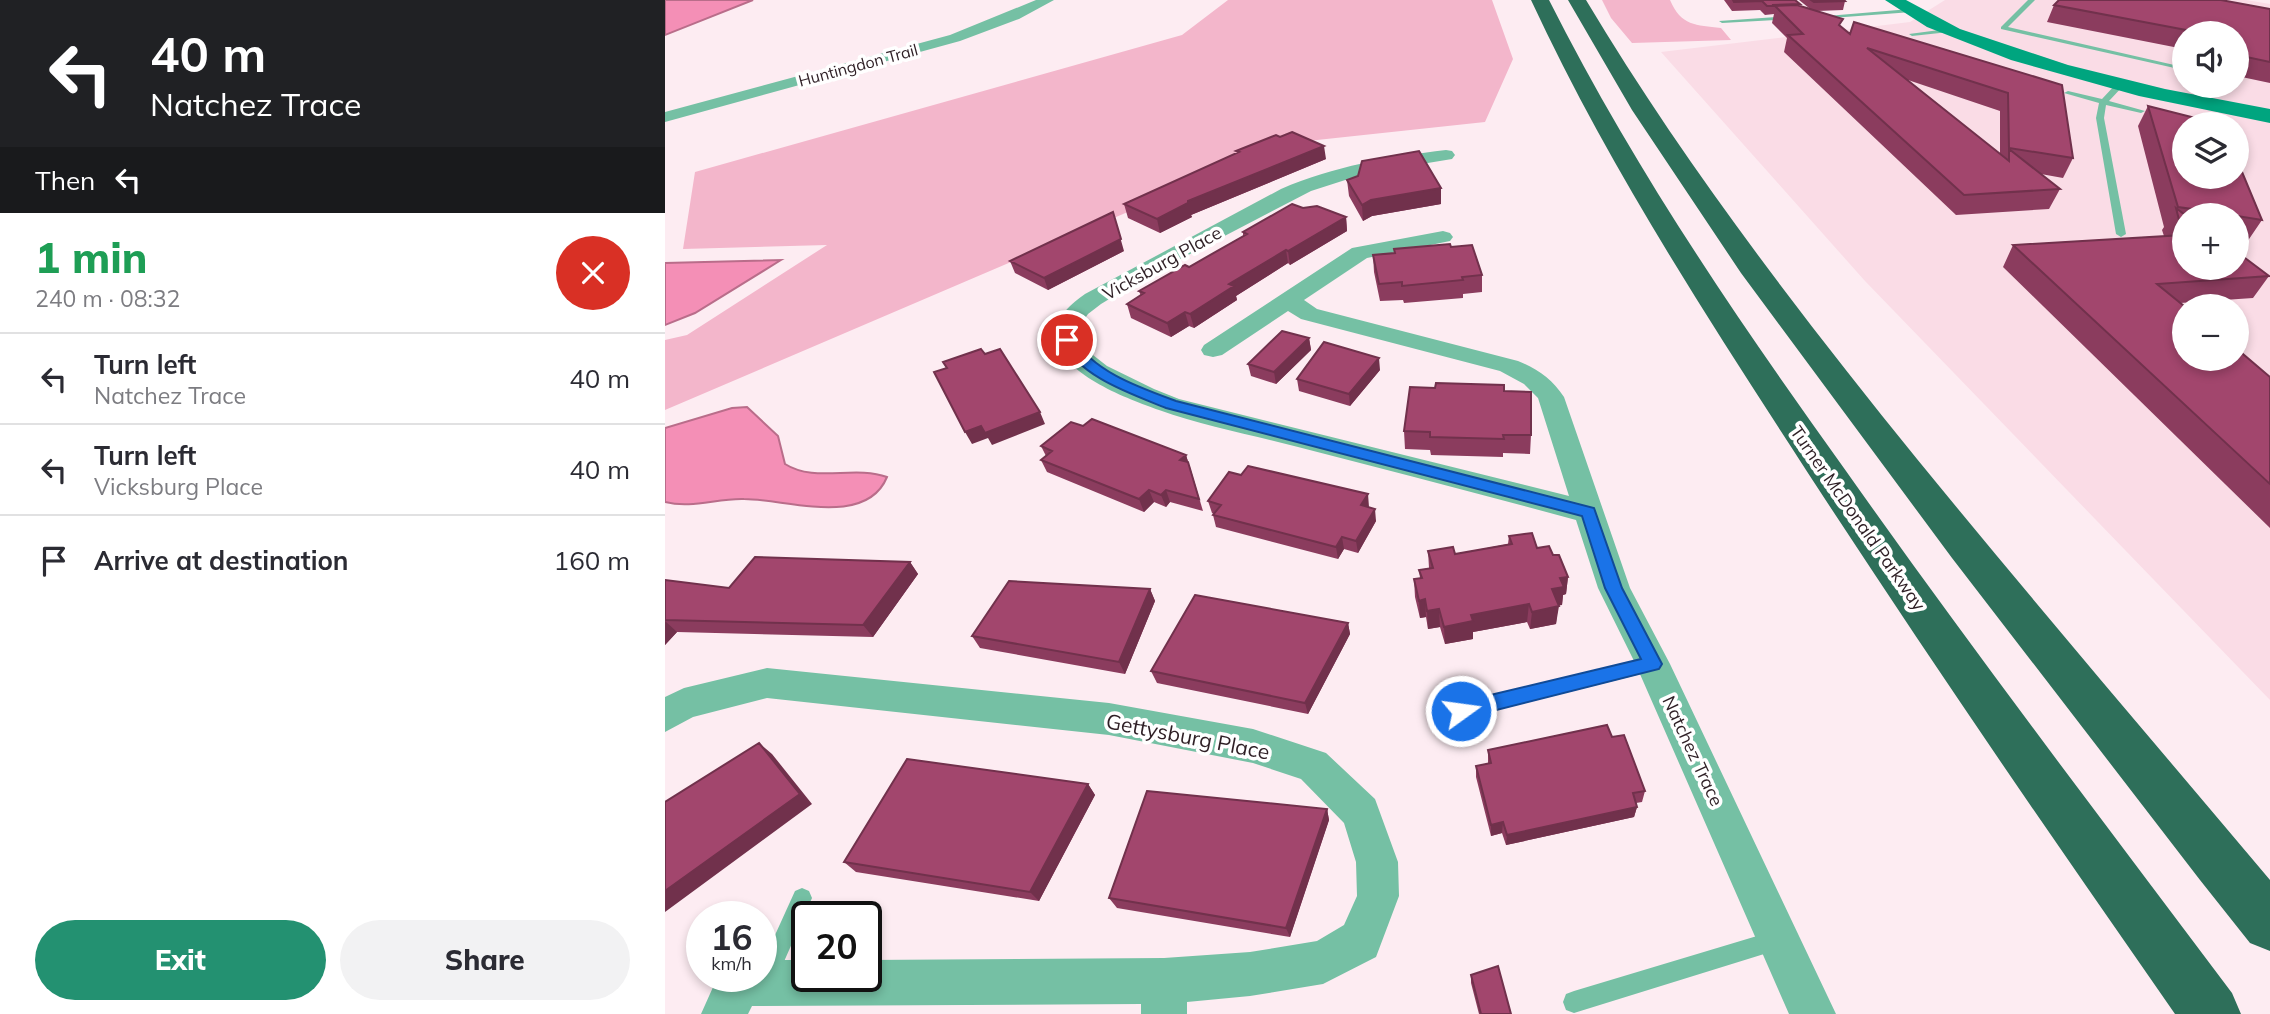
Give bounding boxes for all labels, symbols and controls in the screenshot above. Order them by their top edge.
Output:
map controls [2172,21,2249,371]
button: sound [2172,21,2249,98]
text: 40 m [150,23,266,84]
icon: left [35,28,126,119]
street label: Huntingdon Trail [796,39,920,91]
text: Natchez Trace [150,84,362,124]
button: layers [2172,112,2249,189]
icon: left [109,161,147,199]
text: Then [35,164,95,197]
button: + [2172,203,2249,280]
street label: Vicksburg Place [1099,221,1225,305]
text: 1 min [35,231,148,284]
button: close [556,236,630,310]
text: 240 m · 08:32 [35,284,180,313]
button: − [2172,294,2249,371]
pin [1037,310,1097,370]
icon: arrive [1048,321,1086,359]
text: Turn left [94,348,196,381]
icon: left [35,360,73,398]
text: 40 m [569,362,630,395]
text: Natchez Trace [94,381,246,410]
street label: Turner McDonald Parkway [1785,421,1931,615]
text: Turn left [94,439,196,472]
icon: left [35,451,73,489]
text: 40 m [569,453,630,486]
text: Vicksburg Place [94,472,263,501]
icon: arrive [35,542,73,580]
text: Arrive at destination [94,544,349,577]
text: 160 m [554,544,630,577]
position arrow [1424,674,1498,748]
street label: Natchez Trace [1657,692,1729,810]
street label: Gettysburg Place [1104,707,1272,765]
speed limit sign: 20 [791,901,882,992]
text: 16 [710,915,753,959]
button: Exit [35,920,326,1000]
button: Share [340,920,630,1000]
text: km/h [711,952,752,975]

